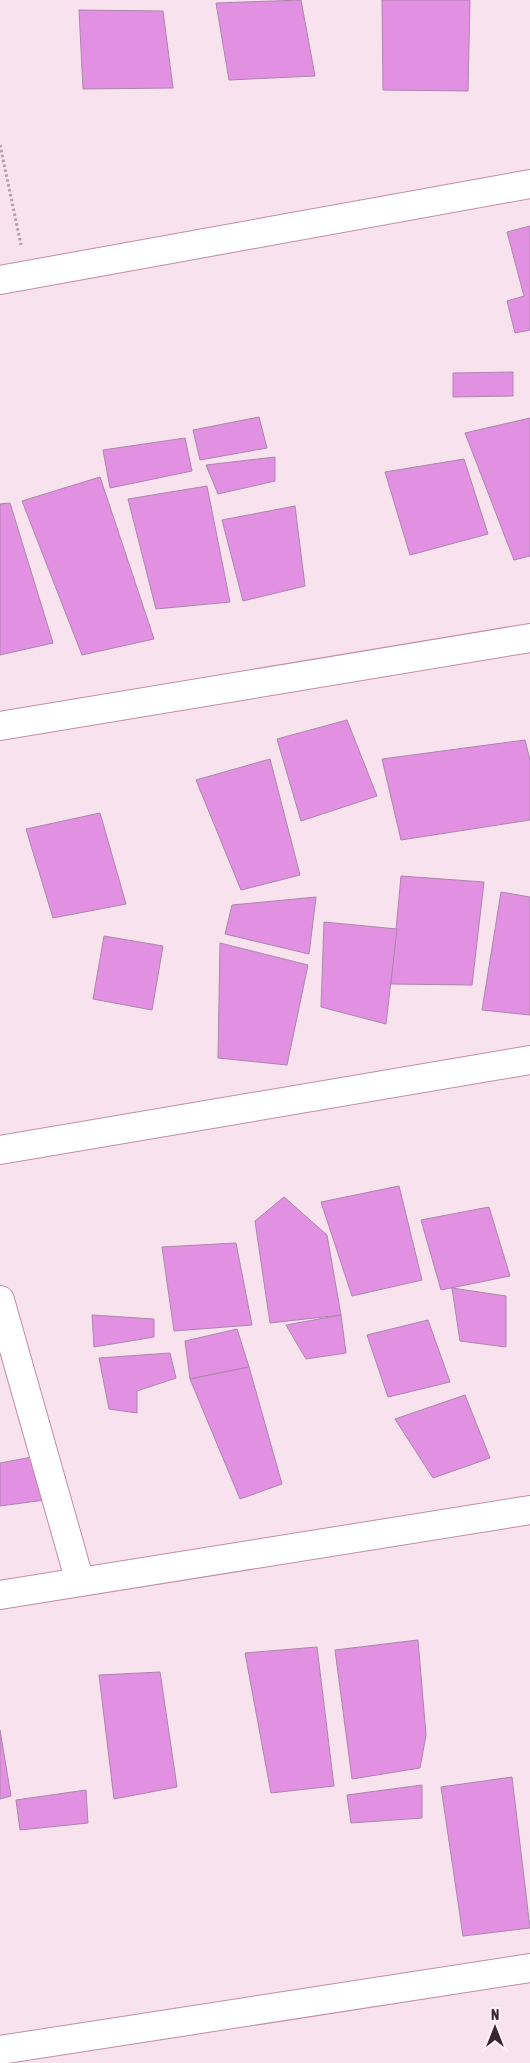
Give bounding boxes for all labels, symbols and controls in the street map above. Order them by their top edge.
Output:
north arrow [470,2003,520,2053]
text: N [491,2007,499,2023]

